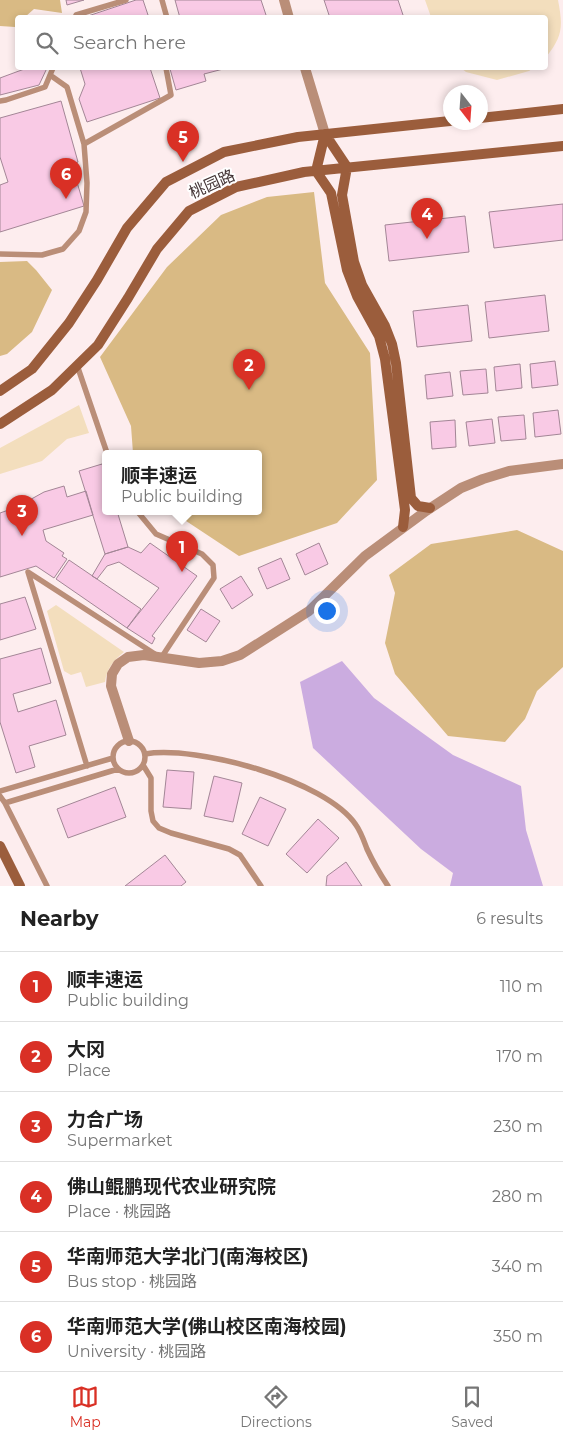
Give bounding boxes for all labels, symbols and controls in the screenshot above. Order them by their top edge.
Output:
search box [15,15,548,70]
icon: search [33,29,61,57]
text: Search here [73,31,186,54]
north arrow [443,85,488,130]
pin: 5 [167,121,199,162]
pin: 6 [50,158,82,199]
street label: 桃园路 [186,166,238,202]
pin: 4 [411,198,443,239]
pin: 2 [233,349,265,390]
popup [102,450,262,515]
text: 顺丰速运 [121,464,197,487]
text: Public building [121,487,243,506]
pin: 3 [6,495,38,536]
pin: 1 [166,531,198,572]
your location [314,598,340,624]
text: Nearby [20,906,99,931]
text: 6 results [476,909,543,928]
text: 顺丰速运 [67,968,143,991]
text: 1 [33,977,39,996]
text: 110 m [500,977,543,996]
text: Public building [67,991,189,1010]
text: 大冈 [67,1038,105,1061]
text: 2 [31,1047,41,1066]
text: 170 m [496,1047,543,1066]
text: Place [67,1061,111,1080]
text: 力合广场 [67,1108,143,1131]
text: 3 [31,1117,41,1136]
text: 230 m [493,1117,543,1136]
text: Supermarket [67,1131,173,1150]
text: 佛山鲲鹏现代农业研究院 [67,1175,276,1198]
text: 4 [30,1187,42,1206]
text: 280 m [492,1187,543,1206]
text: Place · 桃园路 [67,1202,171,1221]
text: 华南师范大学北门(南海校区) [67,1245,309,1268]
text: 5 [31,1257,41,1276]
text: 340 m [492,1257,543,1276]
text: Bus stop · 桃园路 [67,1272,197,1291]
text: 华南师范大学(佛山校区南海校园) [67,1315,347,1338]
text: 6 [31,1327,41,1346]
text: 350 m [493,1327,543,1346]
text: University · 桃园路 [67,1342,206,1361]
tab: Map [70,1383,101,1431]
tab: Directions [240,1383,312,1431]
tab: Saved [451,1383,493,1431]

